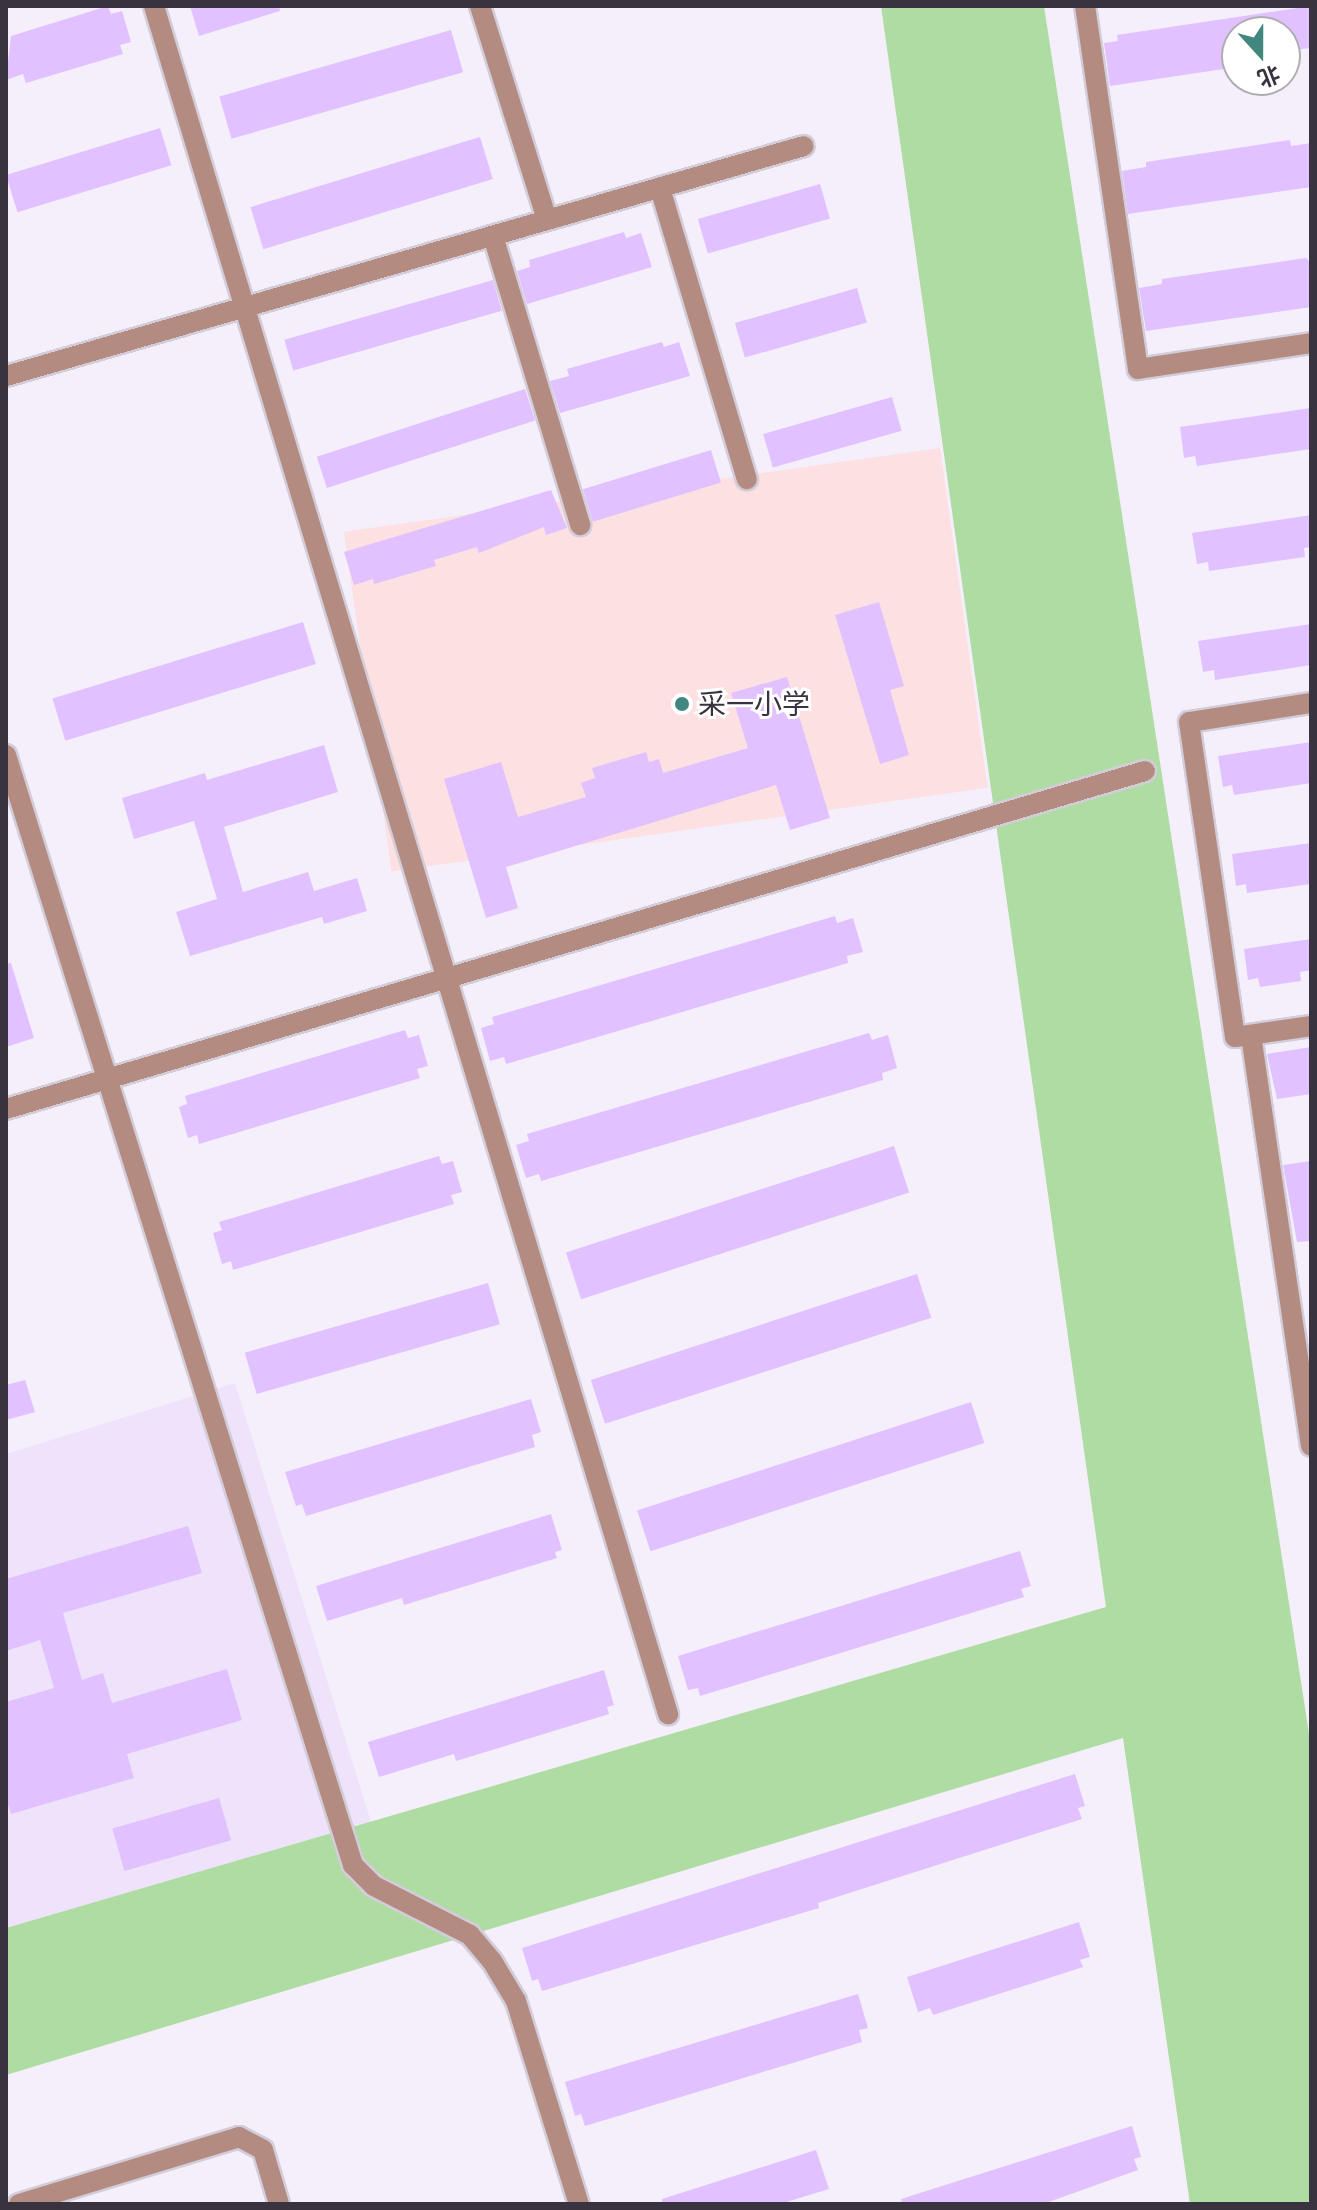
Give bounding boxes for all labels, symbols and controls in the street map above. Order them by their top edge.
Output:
north arrow [1221,16,1301,96]
text: 北 [1254,60,1284,94]
place label: 采一小学 [698,687,810,721]
marker: 采一小学 [673,695,691,713]

